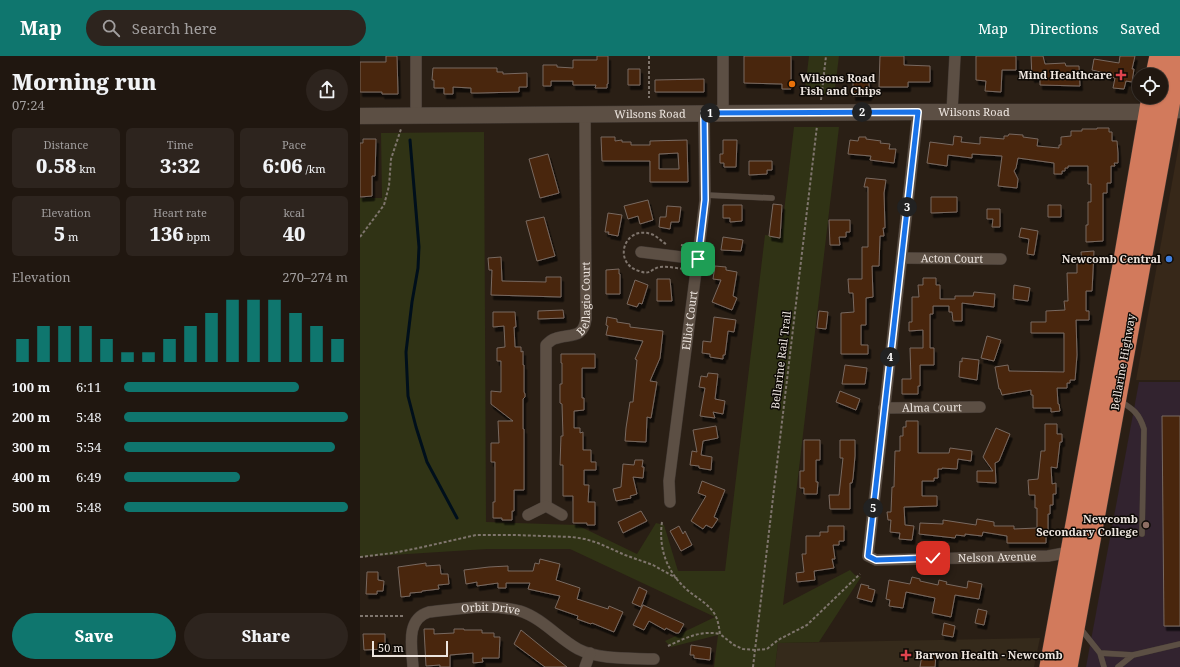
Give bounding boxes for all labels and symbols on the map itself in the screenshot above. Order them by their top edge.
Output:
place label: Mind Healthcare [1018,67,1112,82]
marker: Mind Healthcare [1115,69,1127,81]
place label: Wilsons Road Fish and Chips [800,70,881,98]
marker: Wilsons Road Fish and Chips [787,79,797,89]
pin: 2 [852,102,872,122]
pin: 1 [700,103,720,123]
street label: Wilsons Road [938,104,1010,119]
street label: Wilsons Road [614,106,686,121]
pin: 3 [897,197,917,217]
pin [681,242,715,276]
street label: Acton Court [921,250,983,266]
place label: Newcomb Central [1062,251,1161,266]
marker: Newcomb Central [1164,254,1174,264]
street label: Bellagio Court [573,262,593,339]
street label: Elliot Court [678,290,700,351]
street label: Bellarine Rail Trail [767,309,794,410]
street label: Bellarine Highway [1107,312,1138,411]
pin: 4 [880,347,900,367]
street label: Alma Court [902,399,962,415]
pin: 5 [863,498,883,518]
place label: Newcomb Secondary College [1036,511,1138,539]
marker: Newcomb Secondary College [1141,520,1151,530]
pin [916,541,950,575]
street label: Nelson Avenue [958,548,1037,565]
street label: Orbit Drive [461,599,522,618]
scale bar [372,639,448,658]
place label: Barwon Health - Newcomb [915,647,1063,662]
marker: Barwon Health - Newcomb [900,649,912,661]

